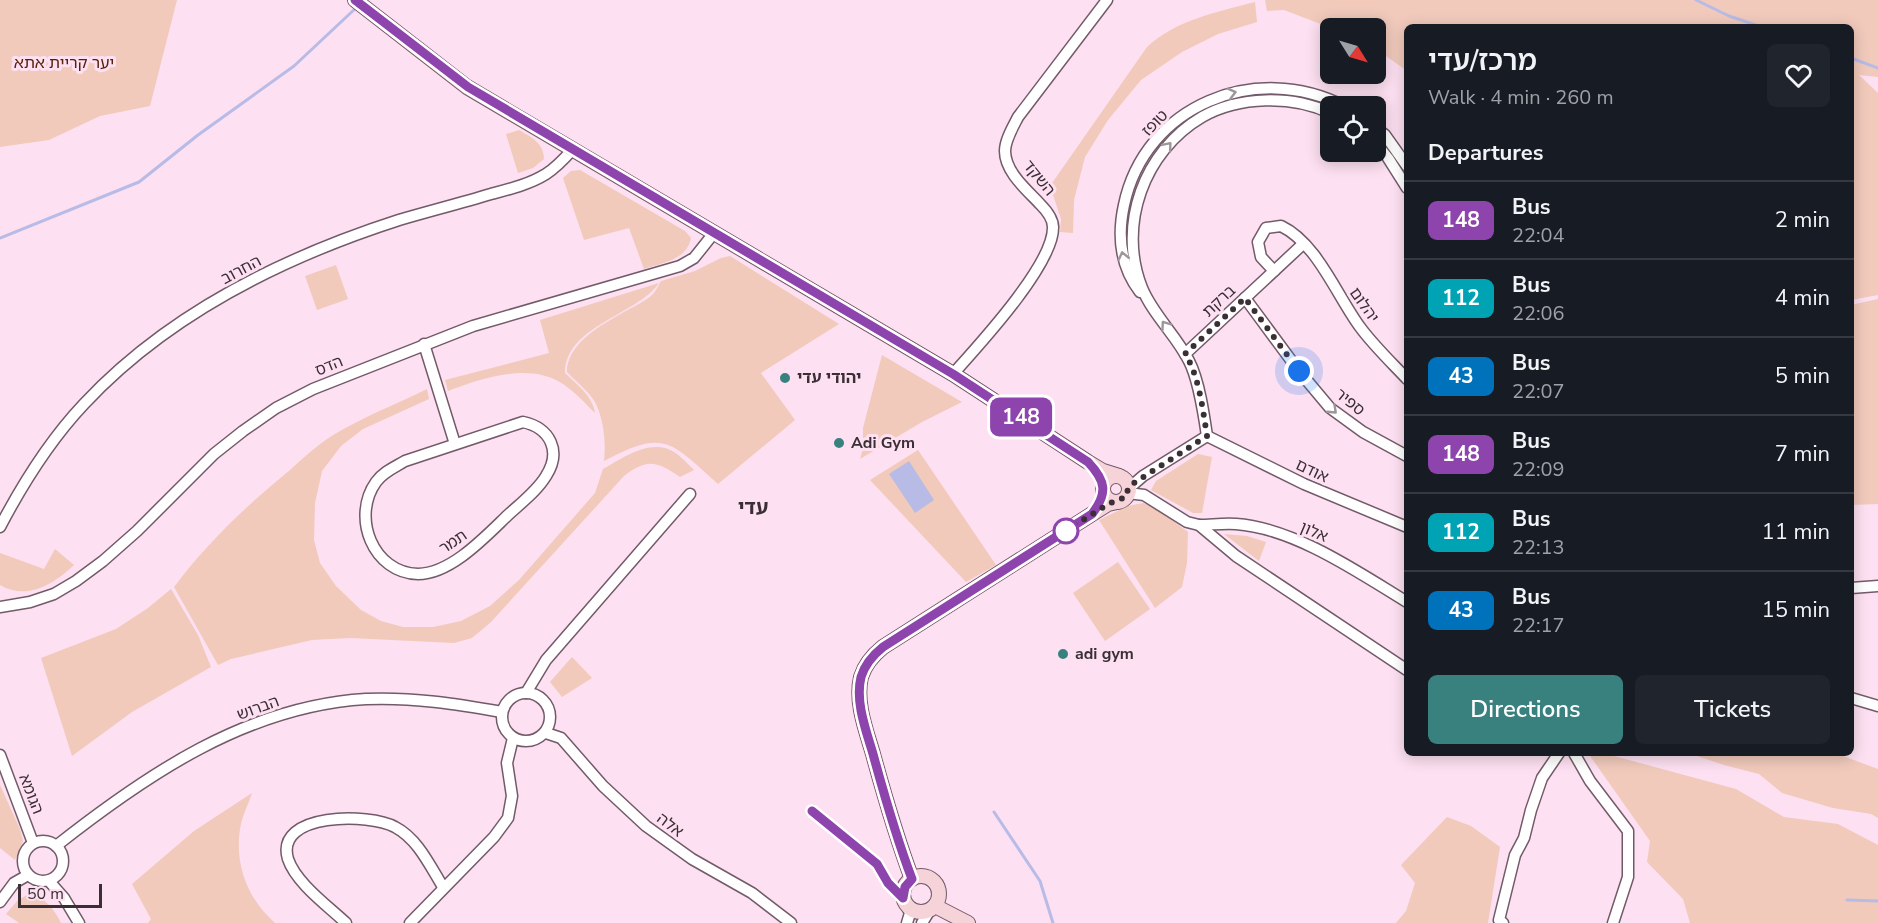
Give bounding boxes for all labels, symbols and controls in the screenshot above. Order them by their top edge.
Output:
north arrow [1320,18,1386,84]
map controls [1320,18,1386,162]
text: מרכז/עדי [1428,42,1537,80]
button: heart [1767,44,1830,107]
park label: יער קריית אתא [14,52,114,74]
text: Walk · 4 min · 260 m [1428,84,1614,111]
one-way arrow [1227,88,1237,101]
button: locate [1320,96,1386,162]
street label: טופז [1137,105,1173,141]
text: Departures [1428,138,1543,168]
one-way arrow [1160,142,1171,153]
street label: השקד [1018,155,1060,201]
text: Bus [1512,192,1551,222]
text: 2 min [1775,205,1830,235]
text: 148 [1442,206,1480,234]
text: 22:04 [1512,222,1565,249]
street label: החרוב [217,250,265,290]
one-way arrow [1117,251,1130,261]
text: Bus [1512,270,1551,300]
street label: ברקת [1198,280,1240,322]
street label: יהלום [1344,283,1384,327]
text: 4 min [1775,283,1830,313]
text: 112 [1442,284,1480,312]
text: 22:06 [1512,300,1565,327]
one-way arrow [1161,320,1172,331]
text: Bus [1512,348,1551,378]
street label: הדס [312,350,346,382]
your location [1284,356,1314,386]
text: 5 min [1775,361,1830,391]
text: 43 [1448,362,1474,390]
place label: יהודי עדי [797,367,861,389]
marker: יהודי עדי [778,371,792,385]
text: 22:07 [1512,378,1565,405]
street label: ספיר [1330,383,1370,421]
line badge: 148 [986,398,1056,436]
text: 148 [1002,403,1040,431]
one-way arrow [1326,403,1337,414]
text: Bus [1512,426,1551,456]
place label: Adi Gym [851,432,915,454]
marker: Adi Gym [832,436,846,450]
text: 7 min [1775,439,1830,469]
text: 148 [1442,440,1480,468]
street label: אודם [1292,454,1332,488]
text: 22:09 [1512,456,1565,483]
district label: עדי [738,494,768,521]
text: Bus [1512,504,1551,534]
street label: אלון [1297,516,1331,548]
text: 11 min [1762,517,1830,547]
unlabelled marker [1053,518,1079,544]
text: 112 [1442,518,1480,546]
street label: תמר [435,525,471,559]
text: 22:13 [1512,534,1565,561]
text: Bus [1512,582,1551,612]
text: 15 min [1762,595,1830,625]
text: 43 [1448,596,1474,624]
text: 22:17 [1512,612,1565,639]
place label: adi gym [1075,643,1134,665]
marker: adi gym [1056,647,1070,661]
button: Directions [1428,675,1623,744]
button: Tickets [1635,675,1830,744]
street label: הברוש [234,690,282,726]
street label: הגומא [13,771,49,817]
street label: אלה [652,808,688,842]
scale bar [18,881,102,908]
text: 50 m [27,883,64,905]

